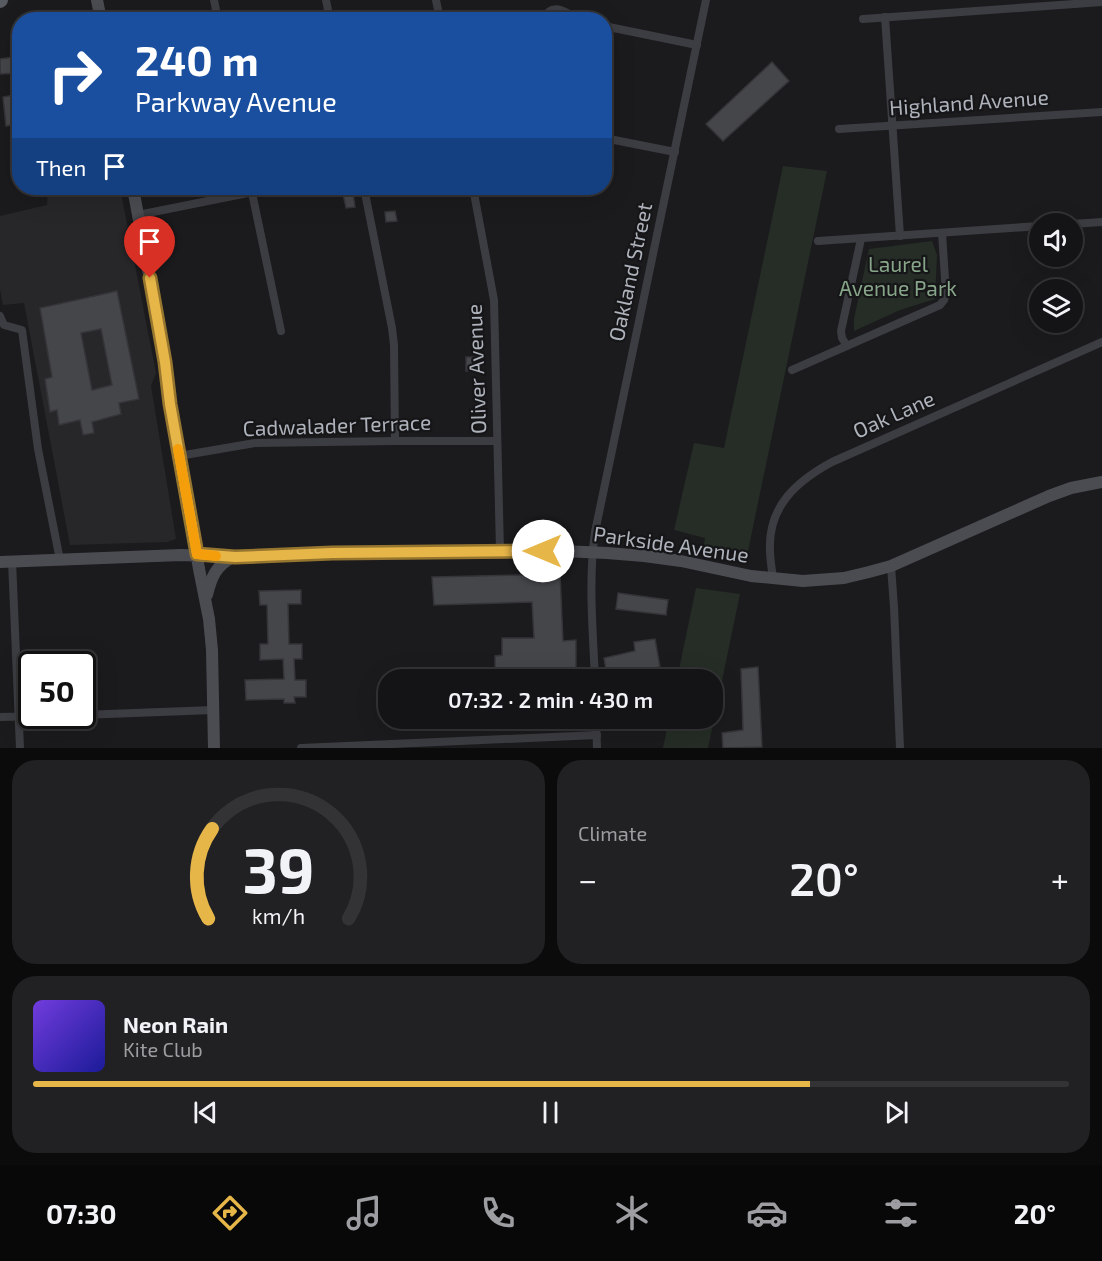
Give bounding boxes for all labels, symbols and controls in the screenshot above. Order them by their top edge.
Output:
text: 240 m [135,34,259,84]
icon: right [36,36,114,114]
street label: Highland Avenue [888,83,1049,120]
text: Parkway Avenue [135,85,337,117]
icon: arrive [98,150,131,183]
text: Then [36,154,86,180]
street label: Oakland Street [603,200,656,343]
map controls [1029,213,1083,333]
button: sound [1029,213,1083,267]
pin [124,216,175,278]
icon: arrive [133,225,166,258]
park label: Laurel Avenue Park [839,251,957,300]
button: layers [1029,279,1083,333]
street label: Oliver Avenue [461,304,490,435]
street label: Oak Lane [849,385,938,443]
street label: Cadwalader Terrace [242,409,432,440]
position arrow [511,519,575,583]
street label: Parkside Avenue [592,520,751,567]
speed limit sign: 50 [18,651,96,729]
text: 07:32 · 2 min · 430 m [448,686,653,712]
text: Climate [578,821,647,845]
text: 39 [242,831,315,906]
text: 20° [789,851,859,905]
text: − [578,859,597,899]
text: + [1051,859,1069,899]
text: km/h [252,903,305,928]
text: Neon Rain [123,1011,228,1037]
text: Kite Club [123,1037,203,1061]
icon: previous [189,1096,222,1129]
icon: pause [534,1096,567,1129]
icon: next [880,1096,913,1129]
icon: directions [209,1192,251,1234]
icon: music [343,1192,385,1234]
icon: phone [477,1192,519,1234]
icon: climate [611,1192,653,1234]
icon: car [746,1192,788,1234]
icon: filters [880,1192,922,1234]
text: 07:30 [46,1197,117,1229]
text: 20° [1014,1197,1056,1229]

